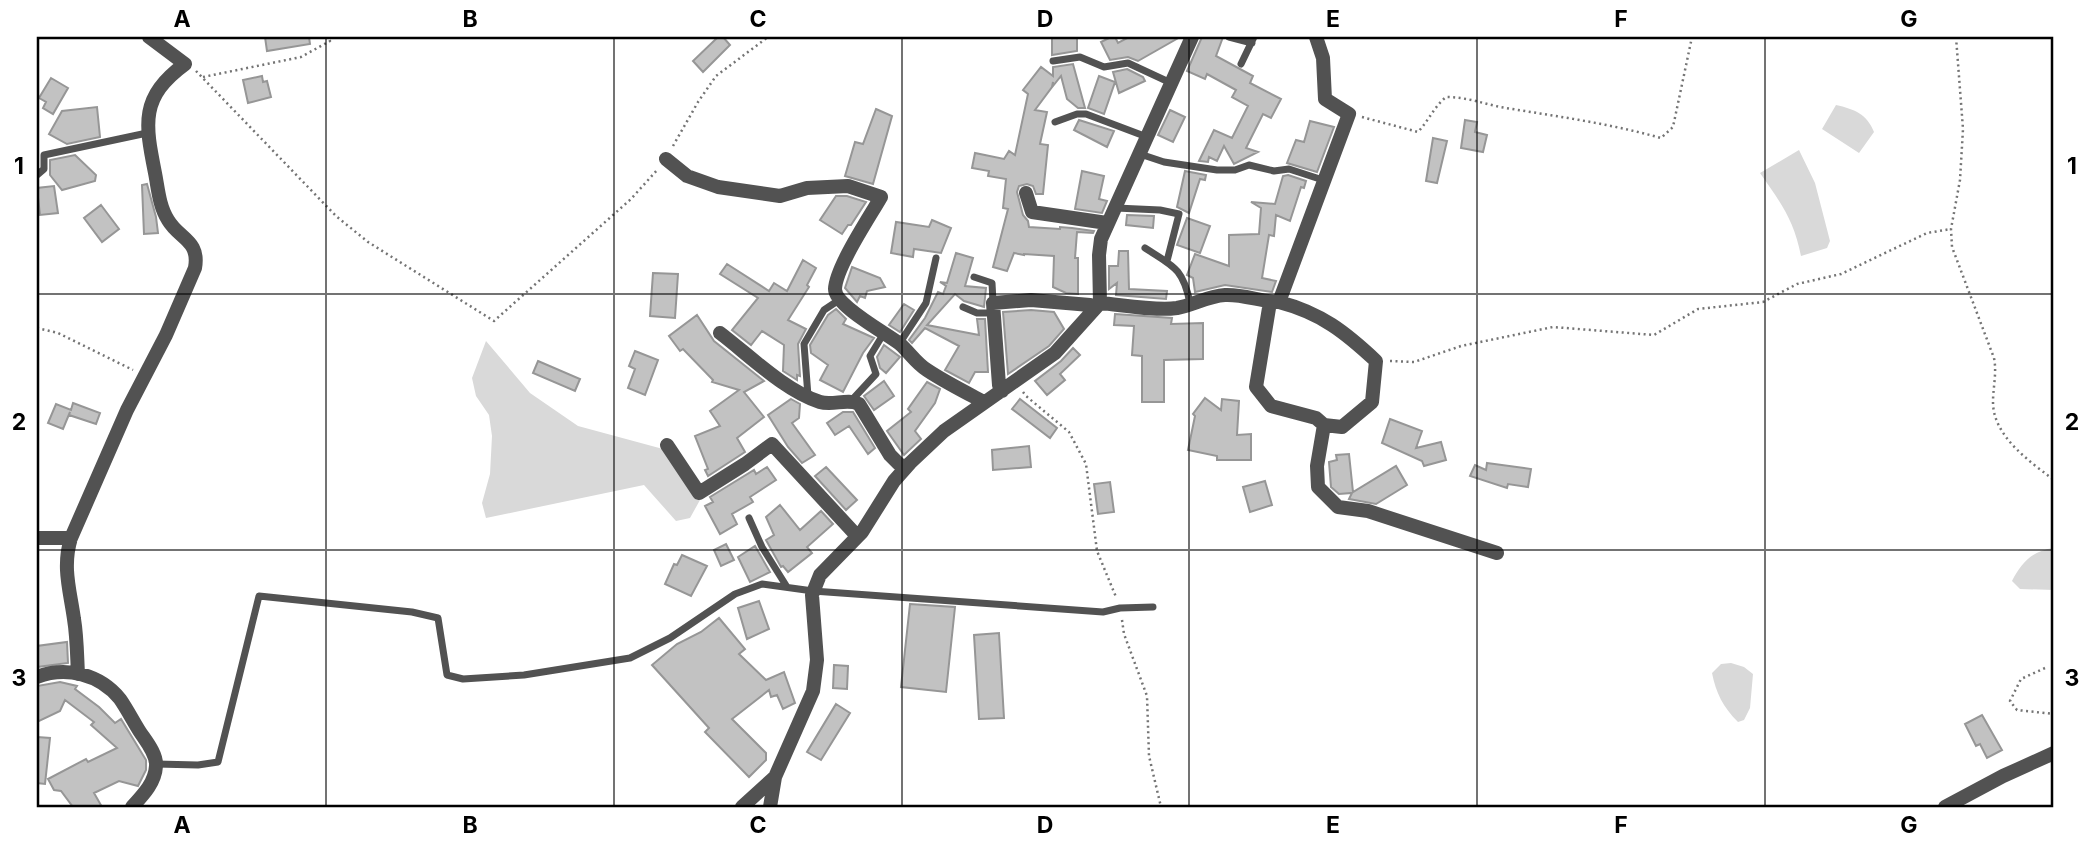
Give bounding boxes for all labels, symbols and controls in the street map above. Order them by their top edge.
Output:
text: A [173,5,191,33]
text: B [462,5,478,33]
text: C [749,5,767,33]
text: D [1037,5,1053,33]
text: E [1326,5,1340,33]
text: F [1614,5,1628,33]
text: G [1900,5,1918,33]
text: 1 [14,152,24,180]
text: 1 [2067,152,2077,180]
text: 2 [12,408,26,436]
text: 2 [2065,408,2079,436]
text: 3 [12,664,26,692]
text: 3 [2065,664,2079,692]
text: A [173,811,191,839]
text: B [462,811,478,839]
text: C [749,811,767,839]
text: D [1037,811,1053,839]
text: E [1326,811,1340,839]
text: F [1614,811,1628,839]
text: G [1900,811,1918,839]

